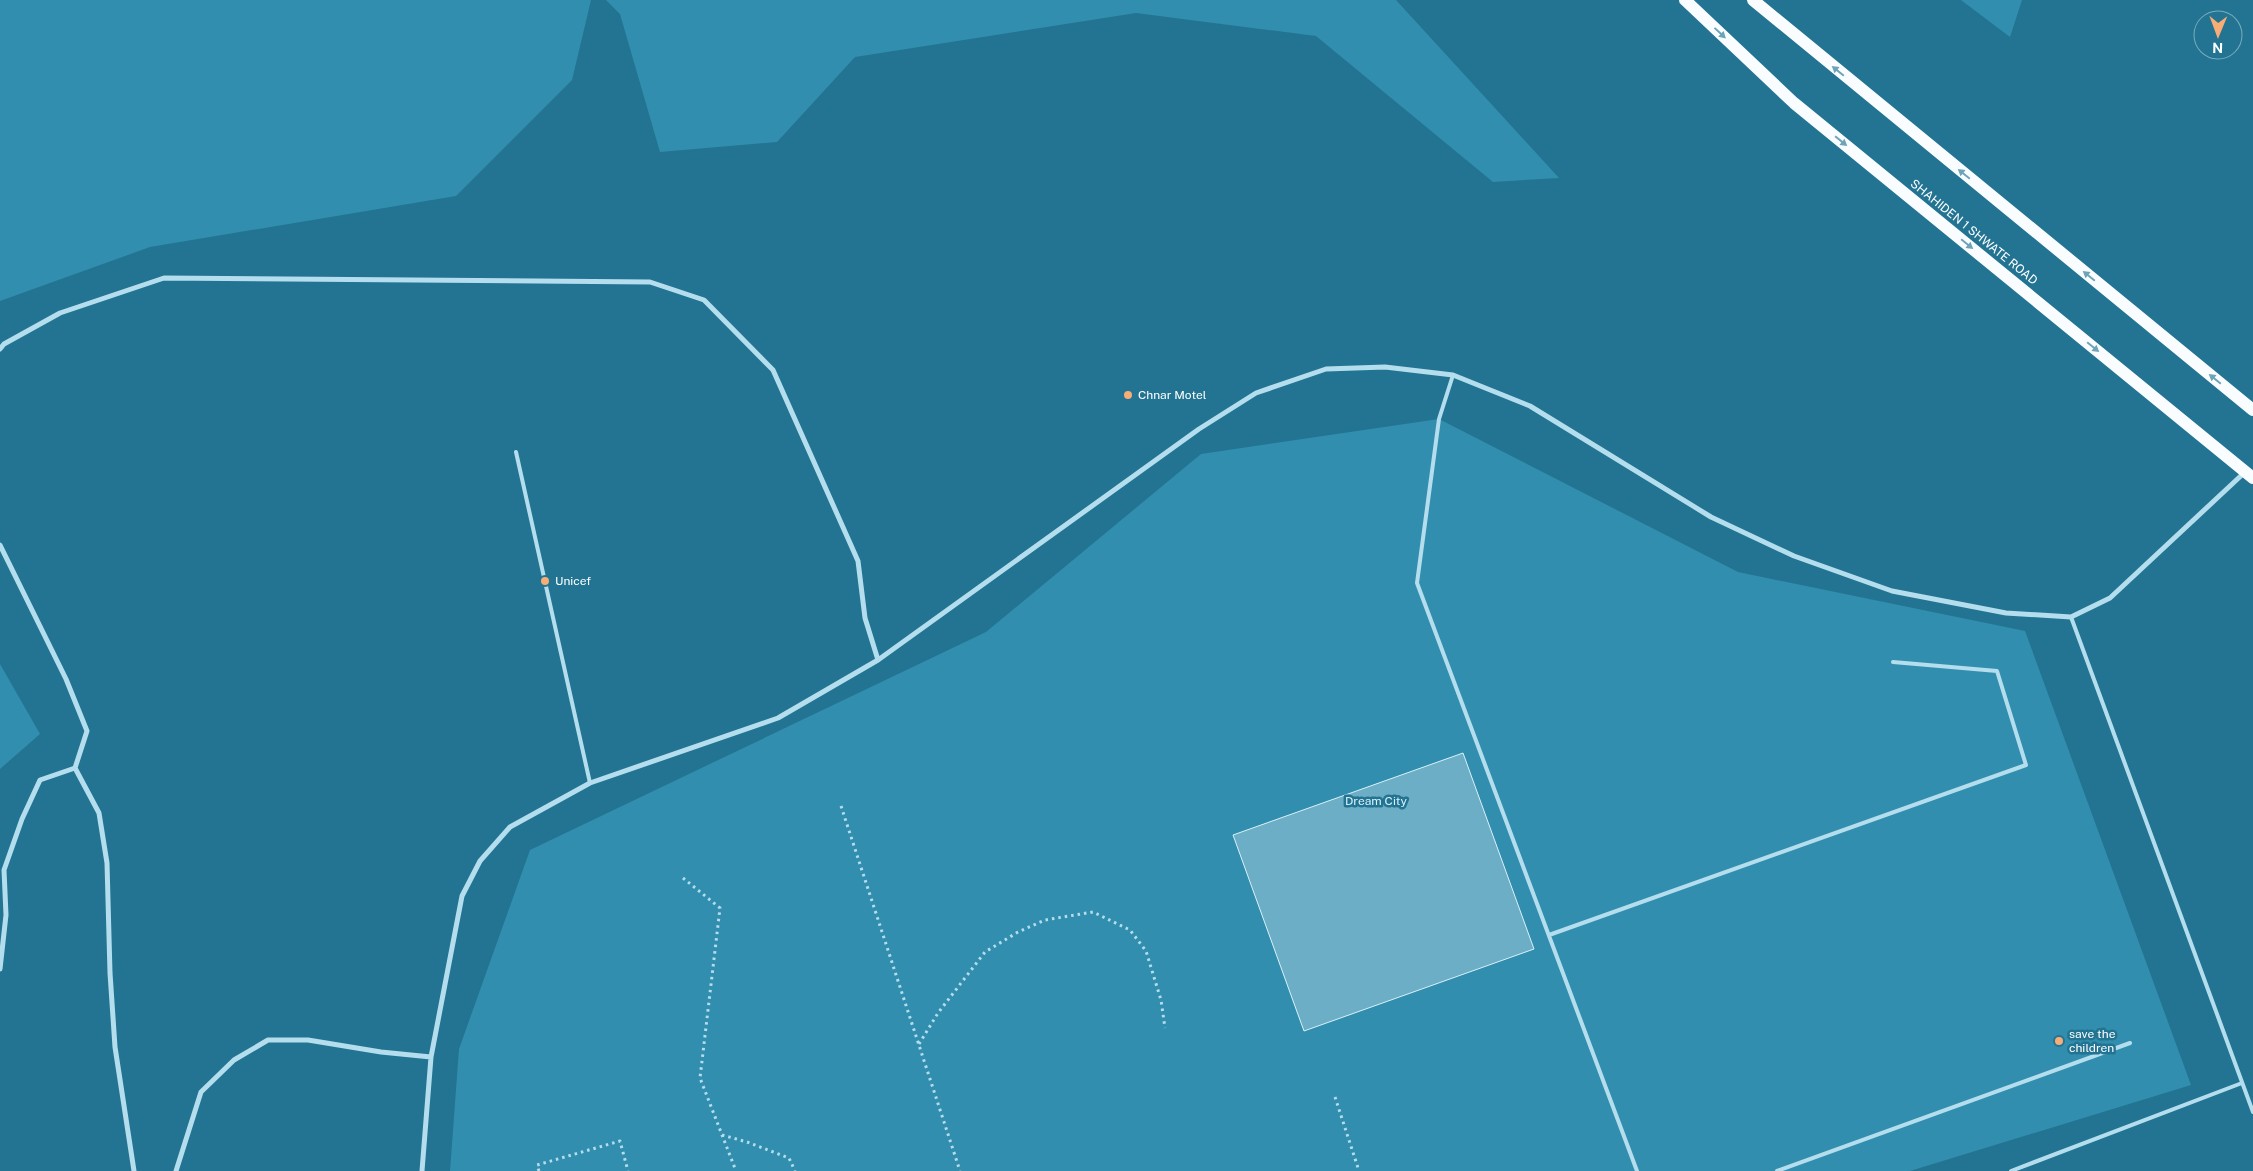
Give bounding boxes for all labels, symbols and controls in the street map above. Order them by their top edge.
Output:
north arrow [2193,10,2243,60]
one-way arrow [1714,27,1726,39]
text: N [2212,40,2223,56]
one-way arrow [1831,65,1844,76]
one-way arrow [1835,136,1848,147]
one-way arrow [1957,168,1970,179]
street label: SHAHIDEN 1 SHWATE ROAD [1908,176,2040,288]
one-way arrow [1960,239,1973,250]
one-way arrow [2083,271,2096,282]
one-way arrow [2086,342,2099,353]
one-way arrow [2209,374,2222,385]
place label: Chnar Motel [1138,388,1207,402]
marker: Chnar Motel [1122,389,1134,401]
place label: Unicef [555,574,591,588]
marker: Unicef [539,575,551,587]
park label: Dream City [1345,794,1408,808]
place label: save the children [2069,1027,2116,1055]
marker: save the children [2053,1035,2065,1047]

